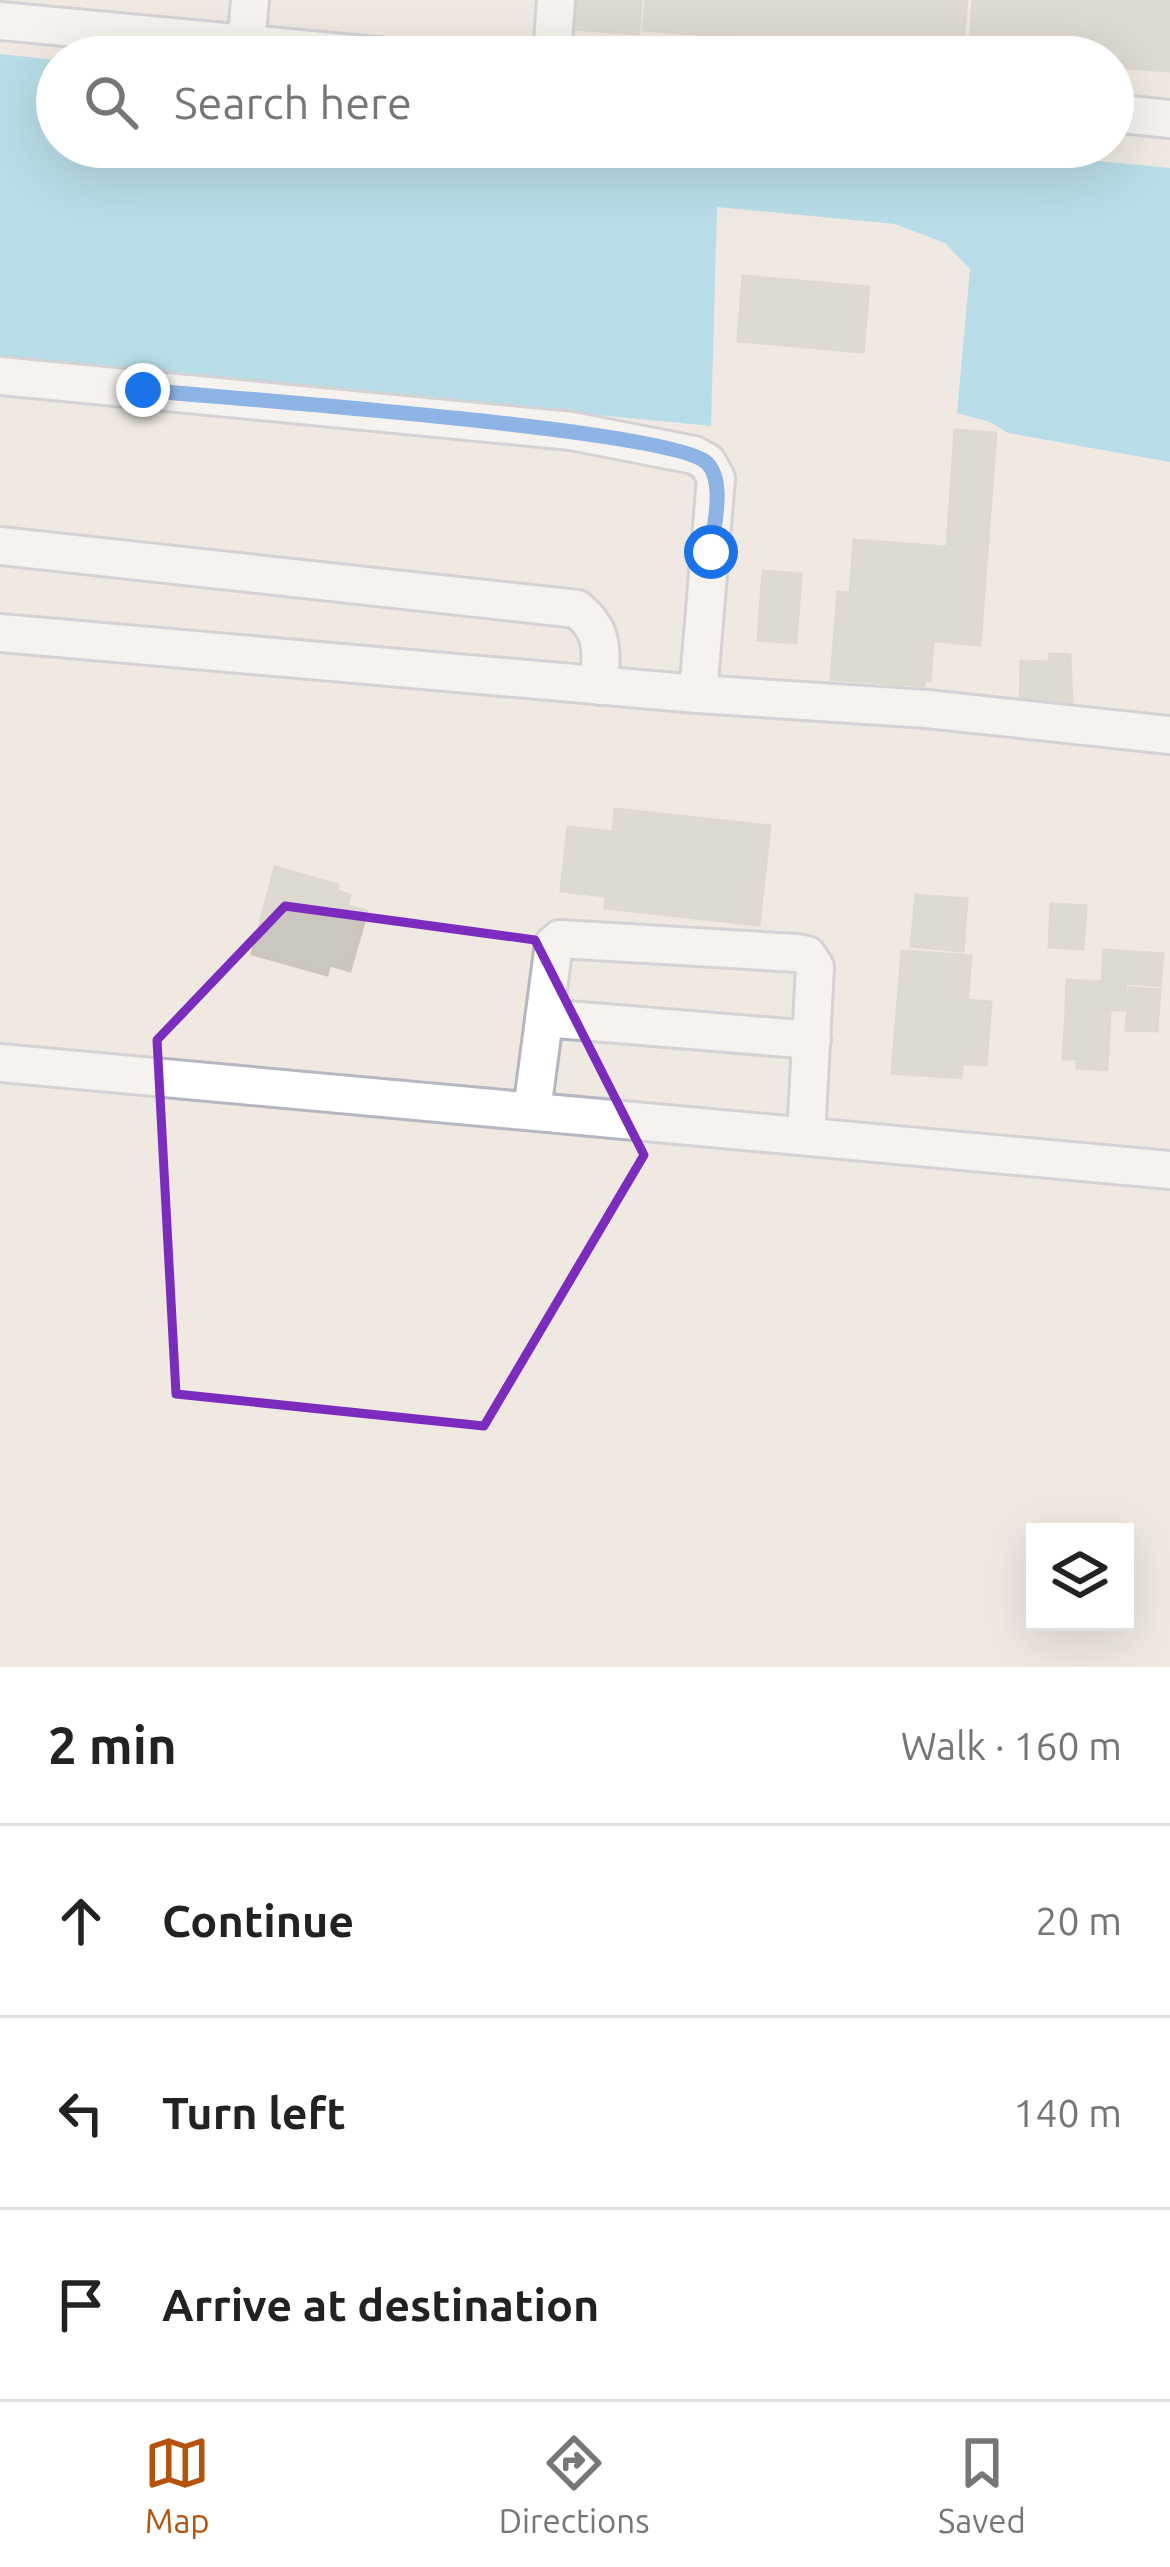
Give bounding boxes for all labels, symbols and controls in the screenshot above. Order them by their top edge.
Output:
search box [36,36,1134,168]
icon: search [78,69,144,135]
text: Search here [174,77,412,128]
route end [116,363,170,417]
route start [684,525,738,579]
map controls [1026,1523,1134,1631]
button: layers [1026,1523,1134,1631]
text: 2 min [48,1716,177,1774]
text: Walk · 160 m [901,1724,1122,1767]
icon: ahead [48,1888,114,1954]
text: Continue [162,1895,354,1946]
text: 20 m [1035,1899,1122,1942]
icon: left [48,2080,114,2146]
text: Turn left [162,2087,346,2138]
text: 140 m [1013,2091,1122,2134]
icon: arrive [48,2272,114,2338]
text: Arrive at destination [162,2279,599,2330]
tab: Map [144,2430,210,2539]
tab: Directions [499,2430,649,2539]
tab: Saved [938,2430,1026,2539]

